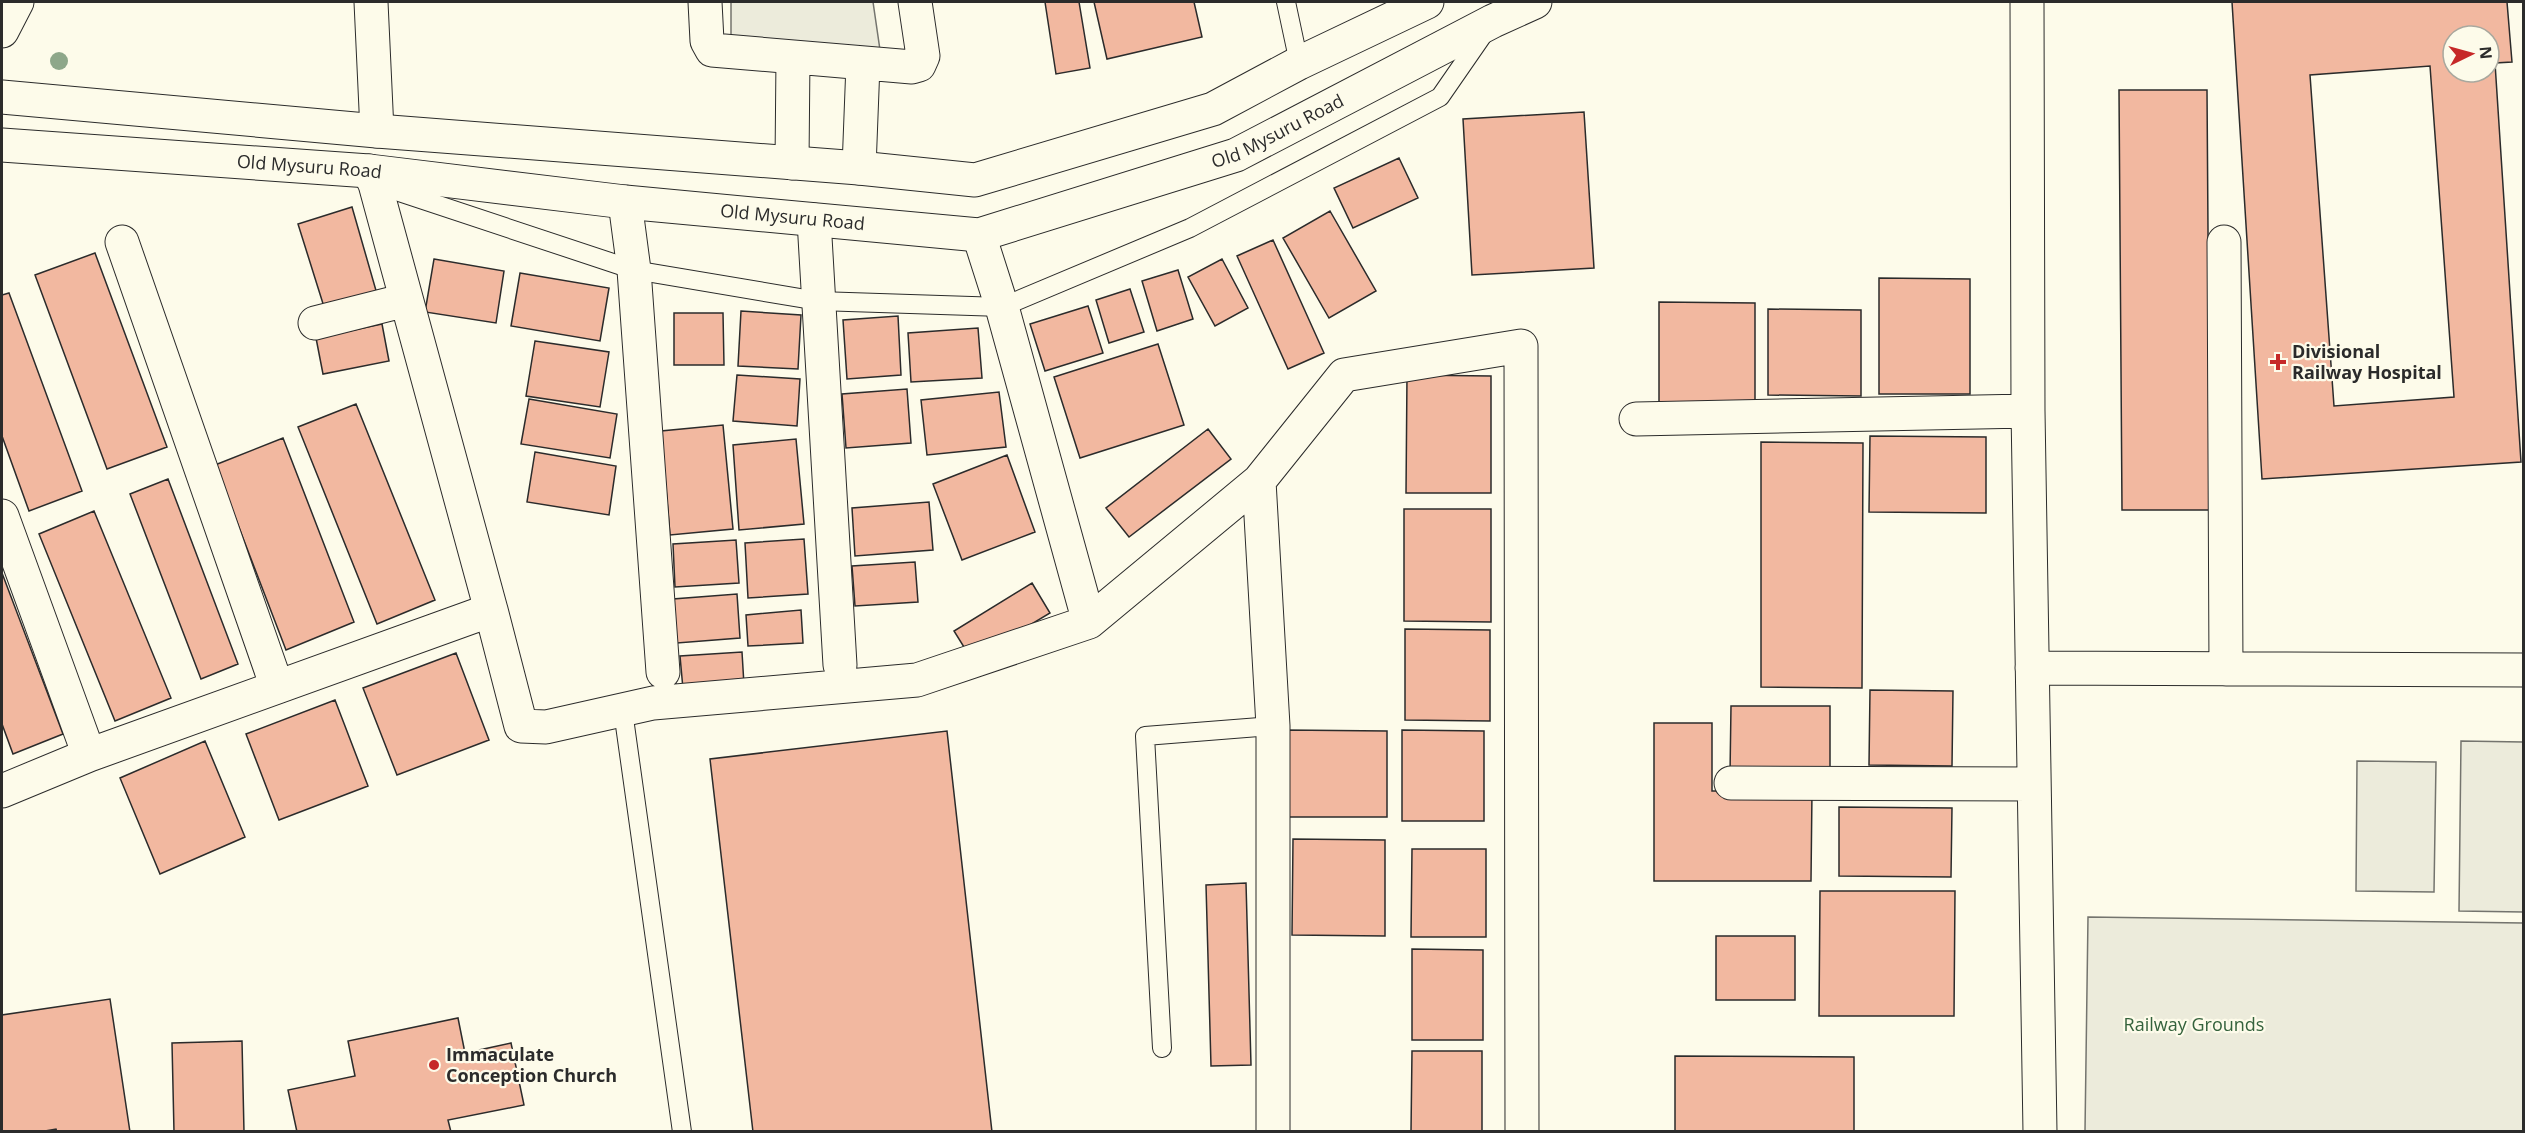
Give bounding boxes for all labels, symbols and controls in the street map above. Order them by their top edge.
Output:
north arrow [2441,24,2501,84]
text: N [2474,45,2497,60]
street label: Old Mysuru Road [1208,88,1348,173]
street label: Old Mysuru Road [236,149,383,183]
street label: Old Mysuru Road [719,198,866,235]
place label: Divisional Railway Hospital [2292,339,2442,384]
marker: Divisional Railway Hospital [2269,353,2287,371]
park label: Railway Grounds [2124,1012,2264,1036]
place label: Immaculate Conception Church [446,1042,617,1087]
marker: Immaculate Conception Church [427,1058,441,1072]

